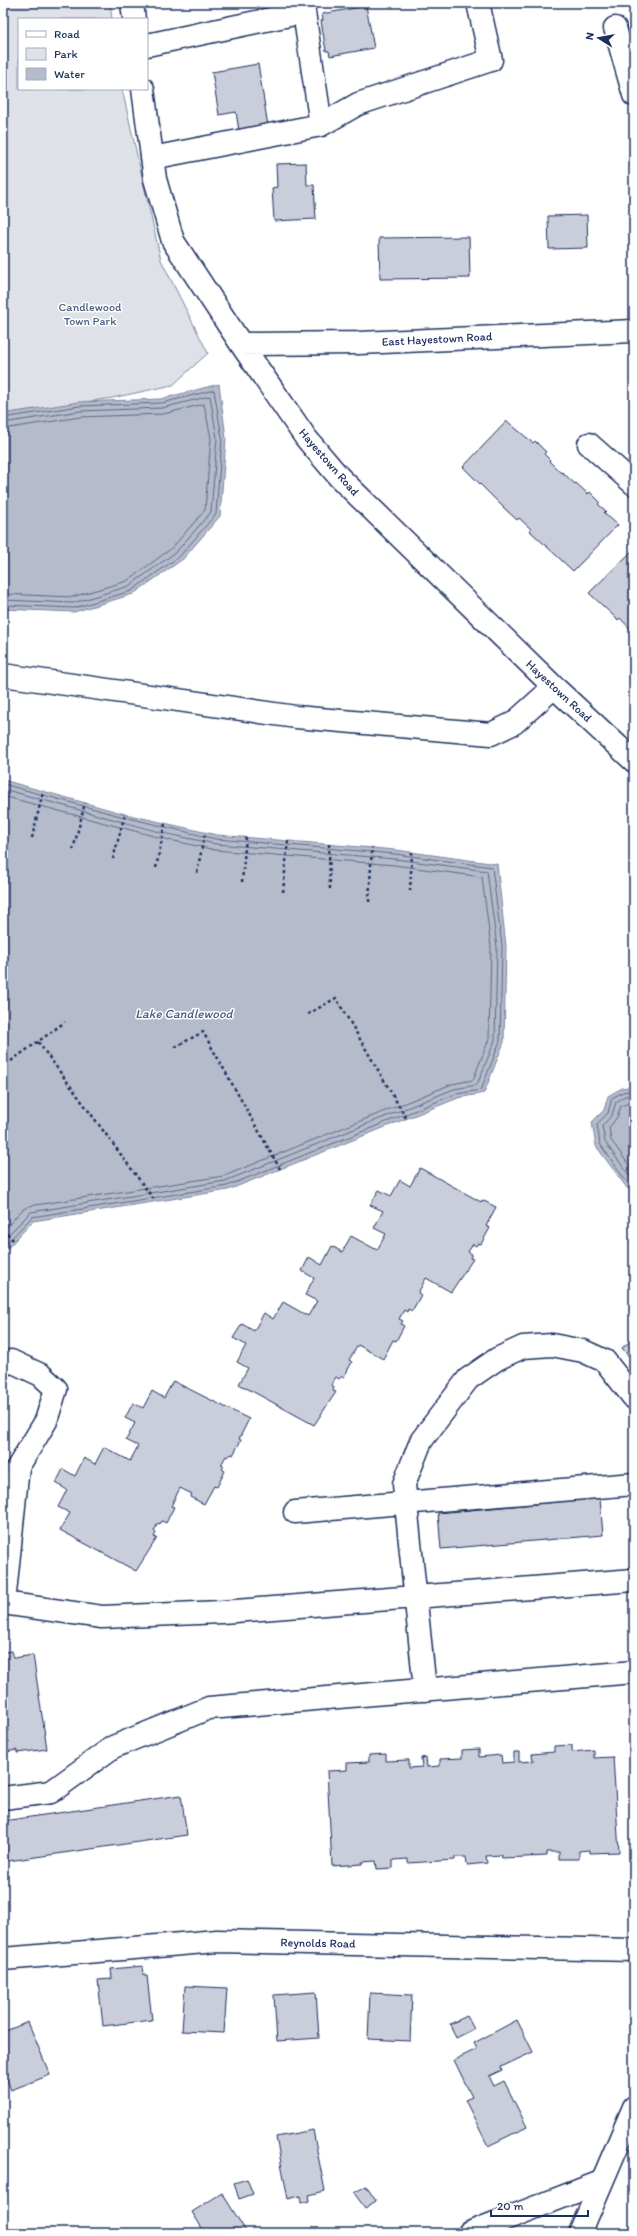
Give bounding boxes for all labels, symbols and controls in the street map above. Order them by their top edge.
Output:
legend [18,18,148,90]
north arrow [579,18,619,58]
text: Road [54,27,80,41]
text: N [583,31,597,41]
text: Park [54,47,78,61]
text: Water [54,67,85,81]
park label: Candlewood Town Park [58,300,122,328]
street label: East Hayestown Road [381,329,493,349]
street label: Hayestown Road [296,425,362,499]
street label: Hayestown Road [523,657,595,725]
water label: Lake Candlewood [135,1006,234,1021]
street label: Reynolds Road [280,1935,356,1951]
scale bar [491,2192,588,2218]
text: 20 m [497,2199,524,2213]

